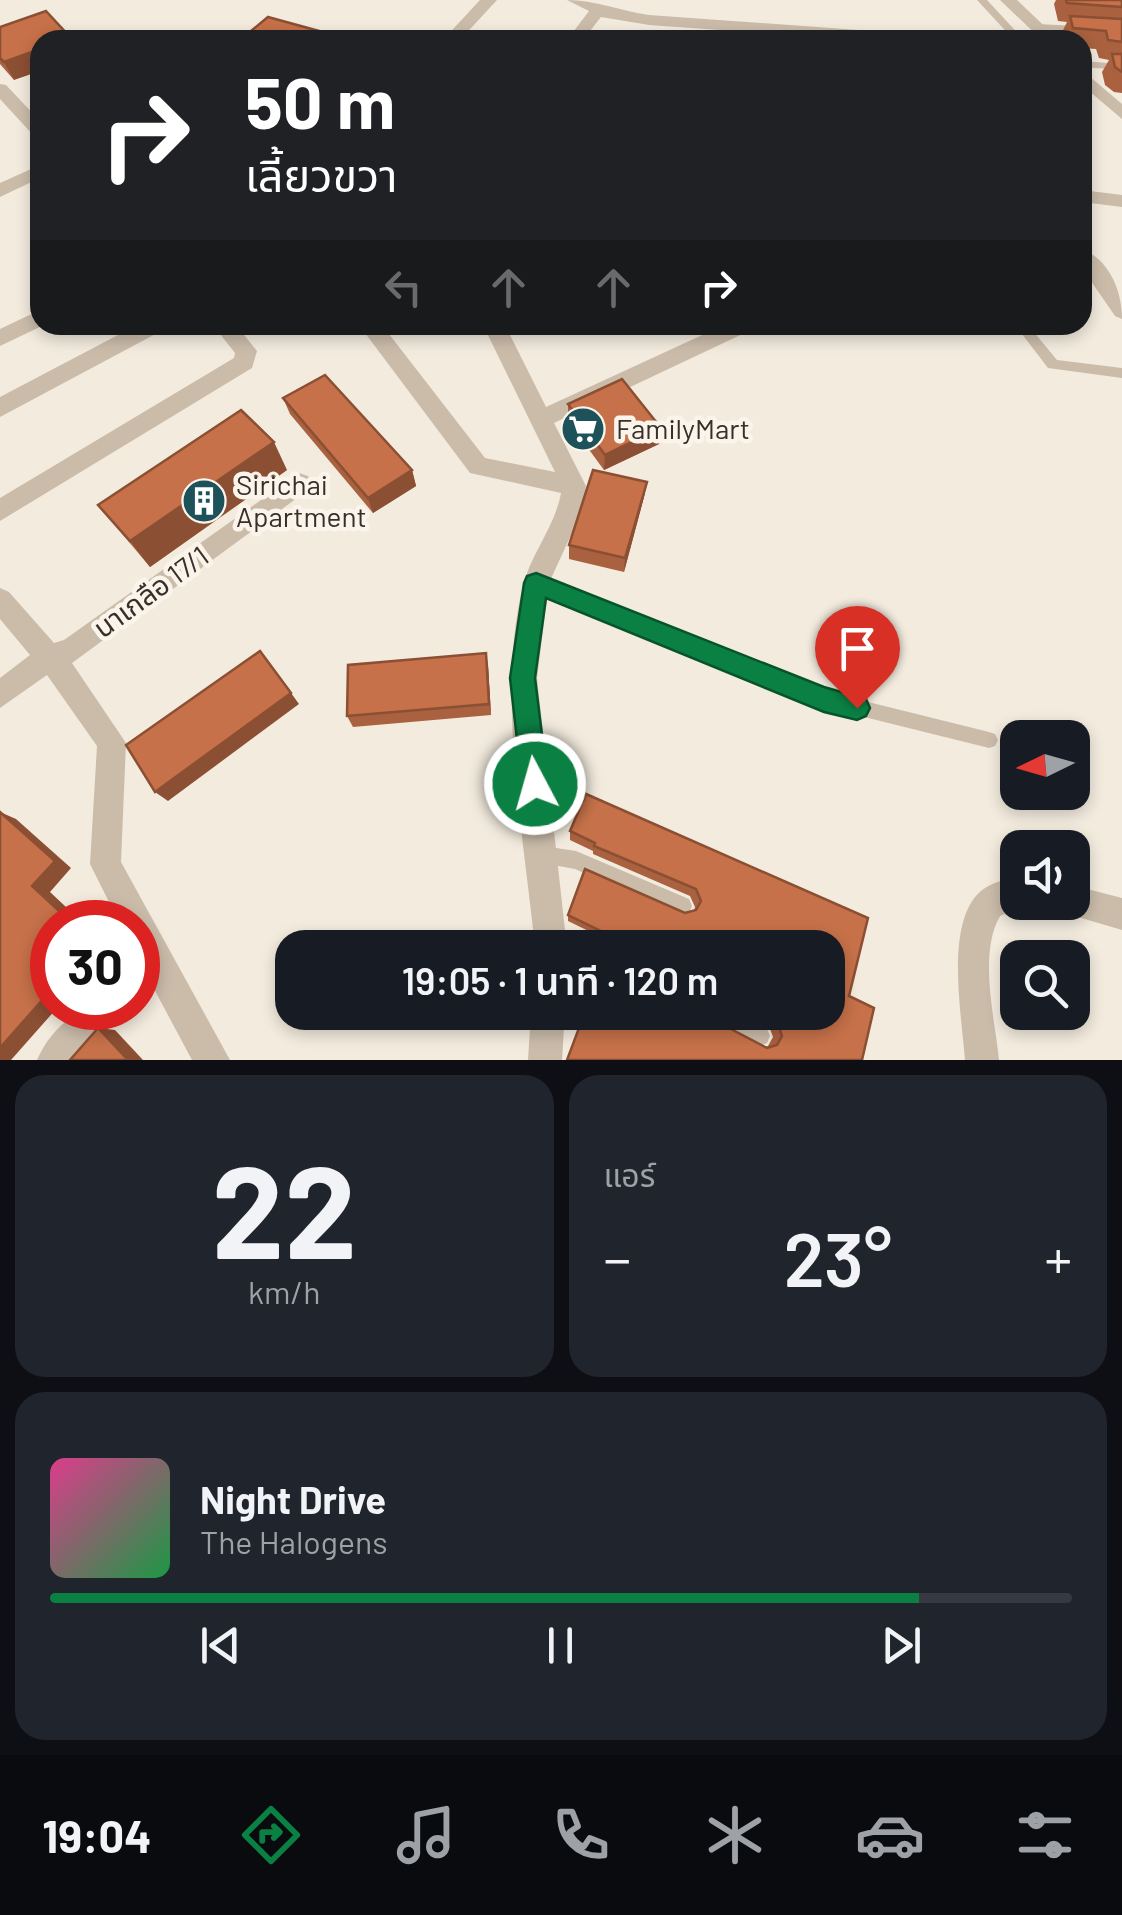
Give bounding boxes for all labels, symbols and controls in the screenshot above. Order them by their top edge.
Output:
text: 50 m [245,59,395,143]
icon: right [80,70,210,200]
text: เลี้ยวขวา [245,147,397,201]
icon: left [376,260,431,315]
icon: ahead [481,260,536,315]
icon: ahead [586,260,641,315]
icon: right [691,260,746,315]
supermarket icon: FamilyMart [560,406,606,452]
place label: FamilyMart [616,411,750,445]
place label: Sirichai Apartment [236,467,367,533]
building icon: Sirichai Apartment [181,478,227,524]
street label: นาเกลือ 17/1 [86,538,214,644]
pin [815,606,900,709]
icon: arrive [830,621,885,676]
north arrow [1000,720,1090,810]
map controls [1000,720,1090,1030]
position arrow [483,732,587,836]
button: sound [1000,830,1090,920]
speed limit sign: 30 [30,900,160,1030]
button: search [1000,940,1090,1030]
text: 19:05 · 1 นาที · 120 m [402,957,718,1003]
text: 22 [211,1129,357,1285]
text: แอร์ [604,1155,655,1193]
text: 23° [783,1212,892,1302]
text: − [604,1224,631,1290]
text: + [1044,1224,1072,1290]
text: km/h [248,1272,320,1310]
text: Night Drive [200,1476,386,1522]
text: The Halogens [200,1522,388,1560]
icon: previous [193,1618,248,1673]
icon: pause [533,1618,588,1673]
icon: next [874,1618,929,1673]
icon: directions [236,1800,306,1870]
icon: music [391,1800,461,1870]
icon: phone [546,1800,616,1870]
icon: climate [700,1800,770,1870]
icon: car [855,1800,925,1870]
icon: filters [1010,1800,1080,1870]
text: 19:04 [42,1808,151,1862]

